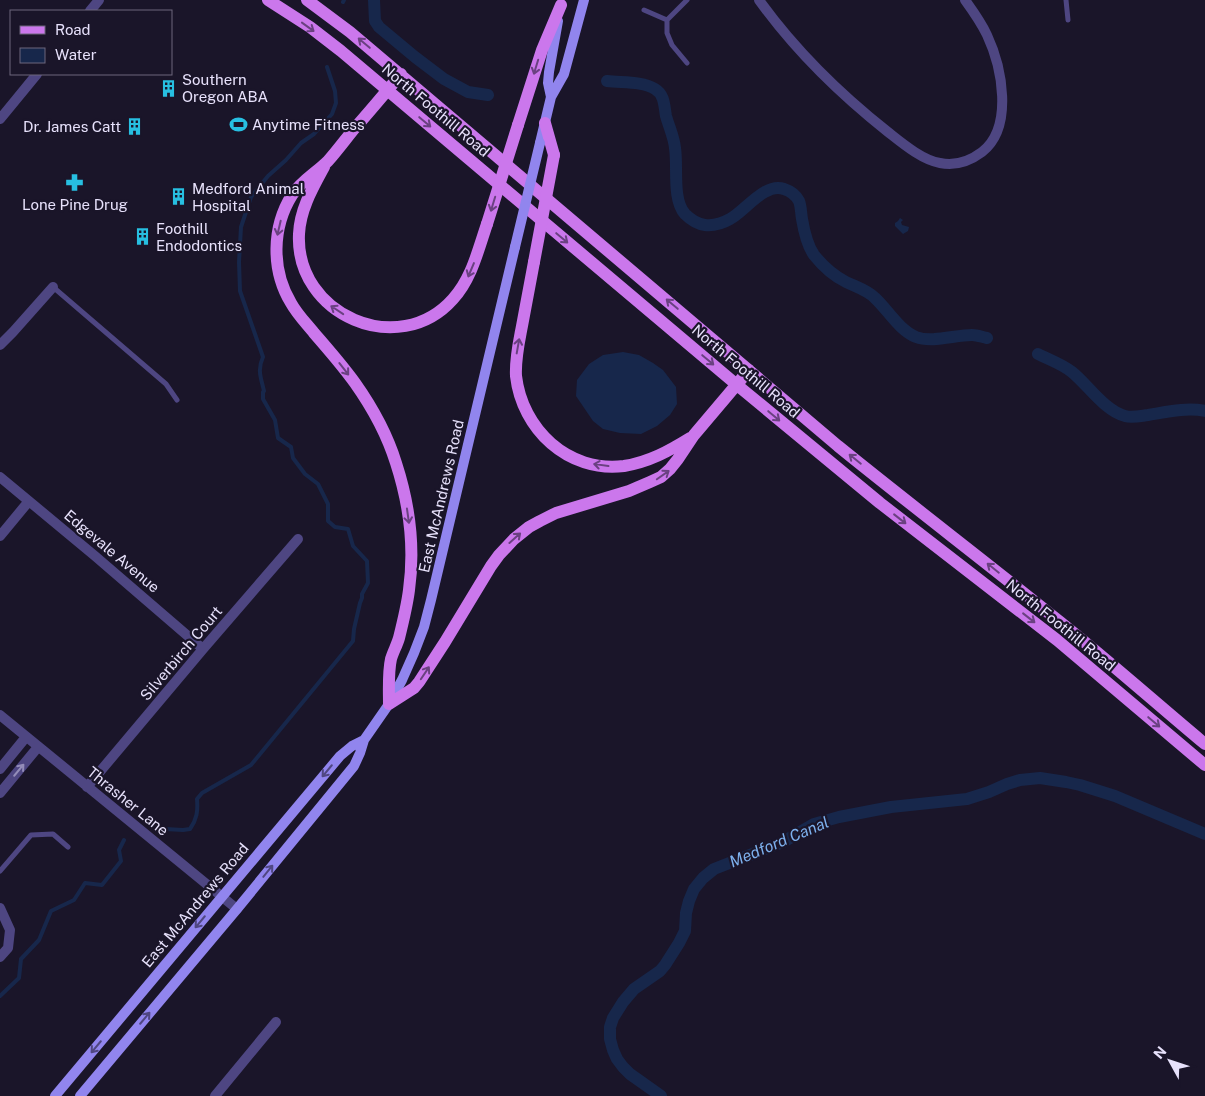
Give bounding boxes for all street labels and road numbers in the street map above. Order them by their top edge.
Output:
street label: North Foothill Road [379,60,493,160]
street label: North Foothill Road [689,321,803,421]
street label: East McAndrews Road [415,418,467,574]
street label: Edgevale Avenue [61,506,163,596]
street label: North Foothill Road [1003,576,1119,674]
street label: Silverbirch Court [137,602,225,704]
street label: Thrasher Lane [84,763,172,839]
street label: East McAndrews Road [138,840,252,970]

